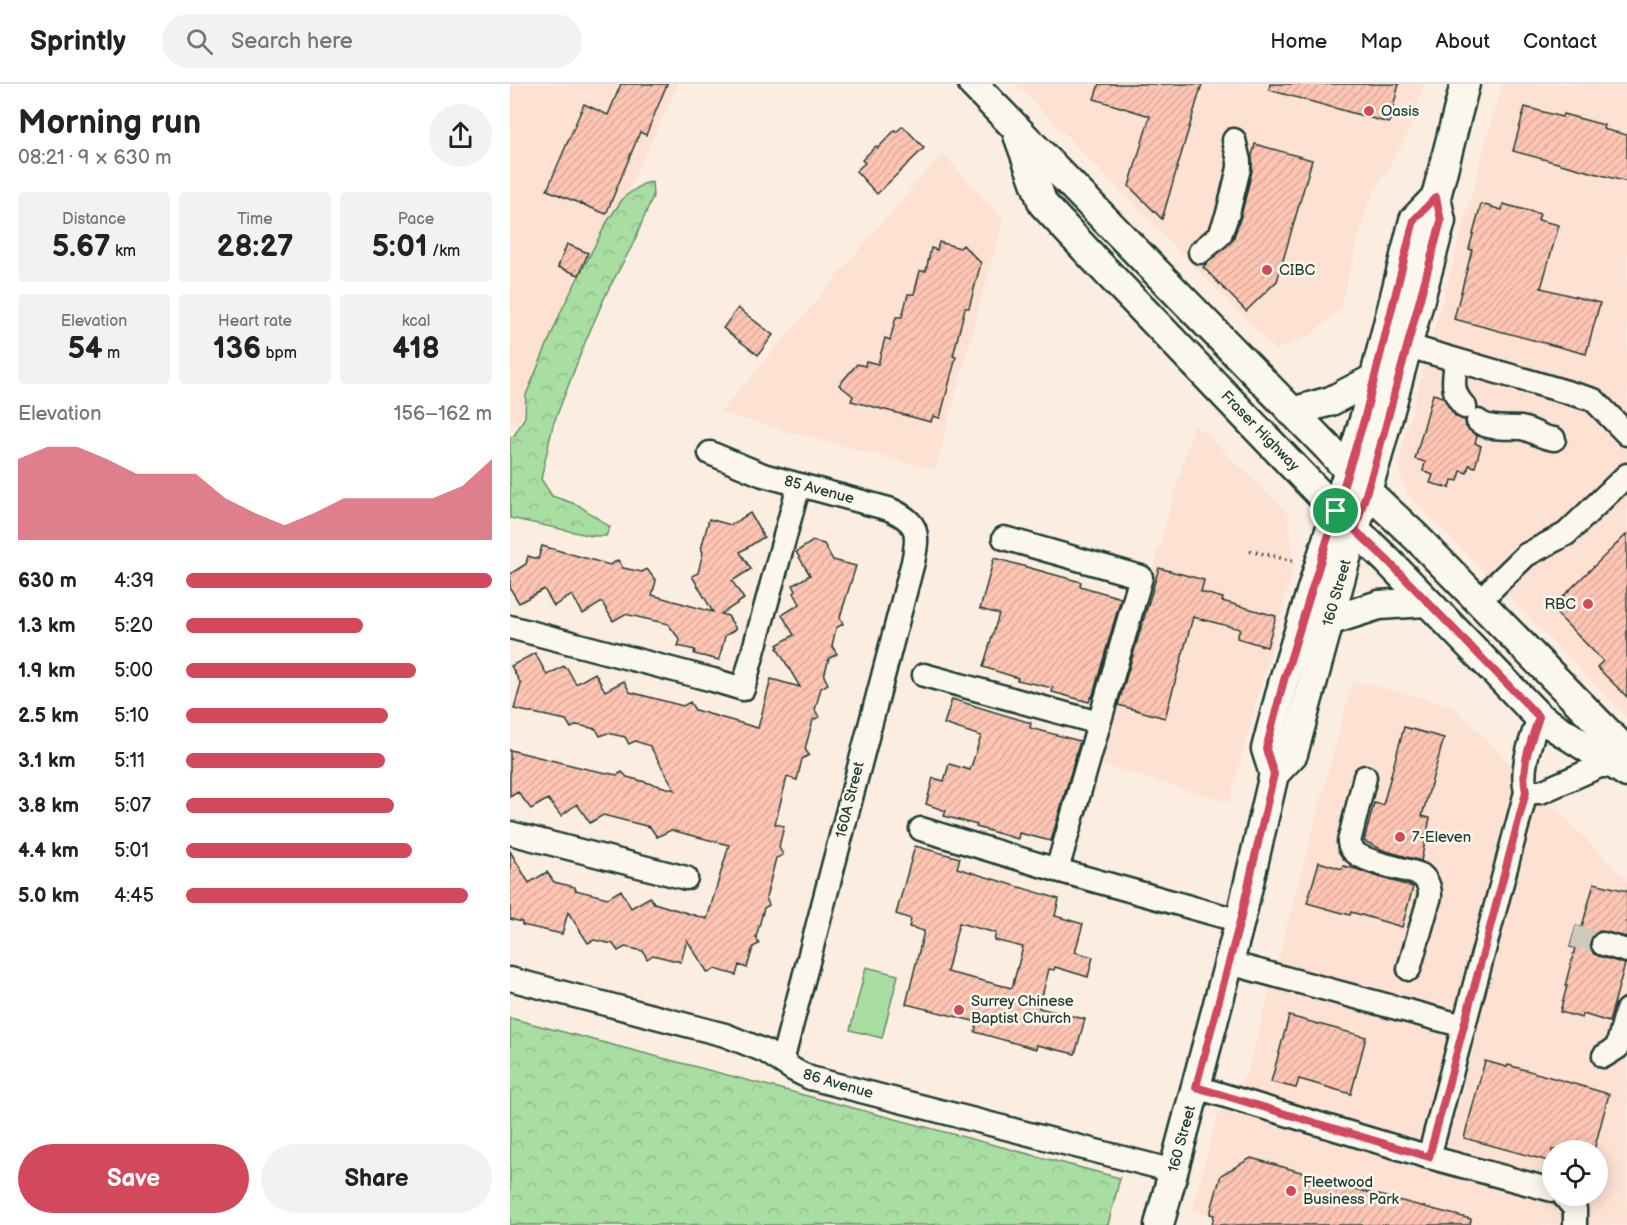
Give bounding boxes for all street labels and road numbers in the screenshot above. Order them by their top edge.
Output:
street label: Fraser Highway [1217,387,1303,475]
street label: 85 Avenue [782,472,856,508]
street label: 160 Street [1318,557,1356,629]
street label: 160A Street [831,760,869,840]
street label: 86 Avenue [801,1065,875,1103]
street label: 160 Street [1164,1103,1200,1175]

